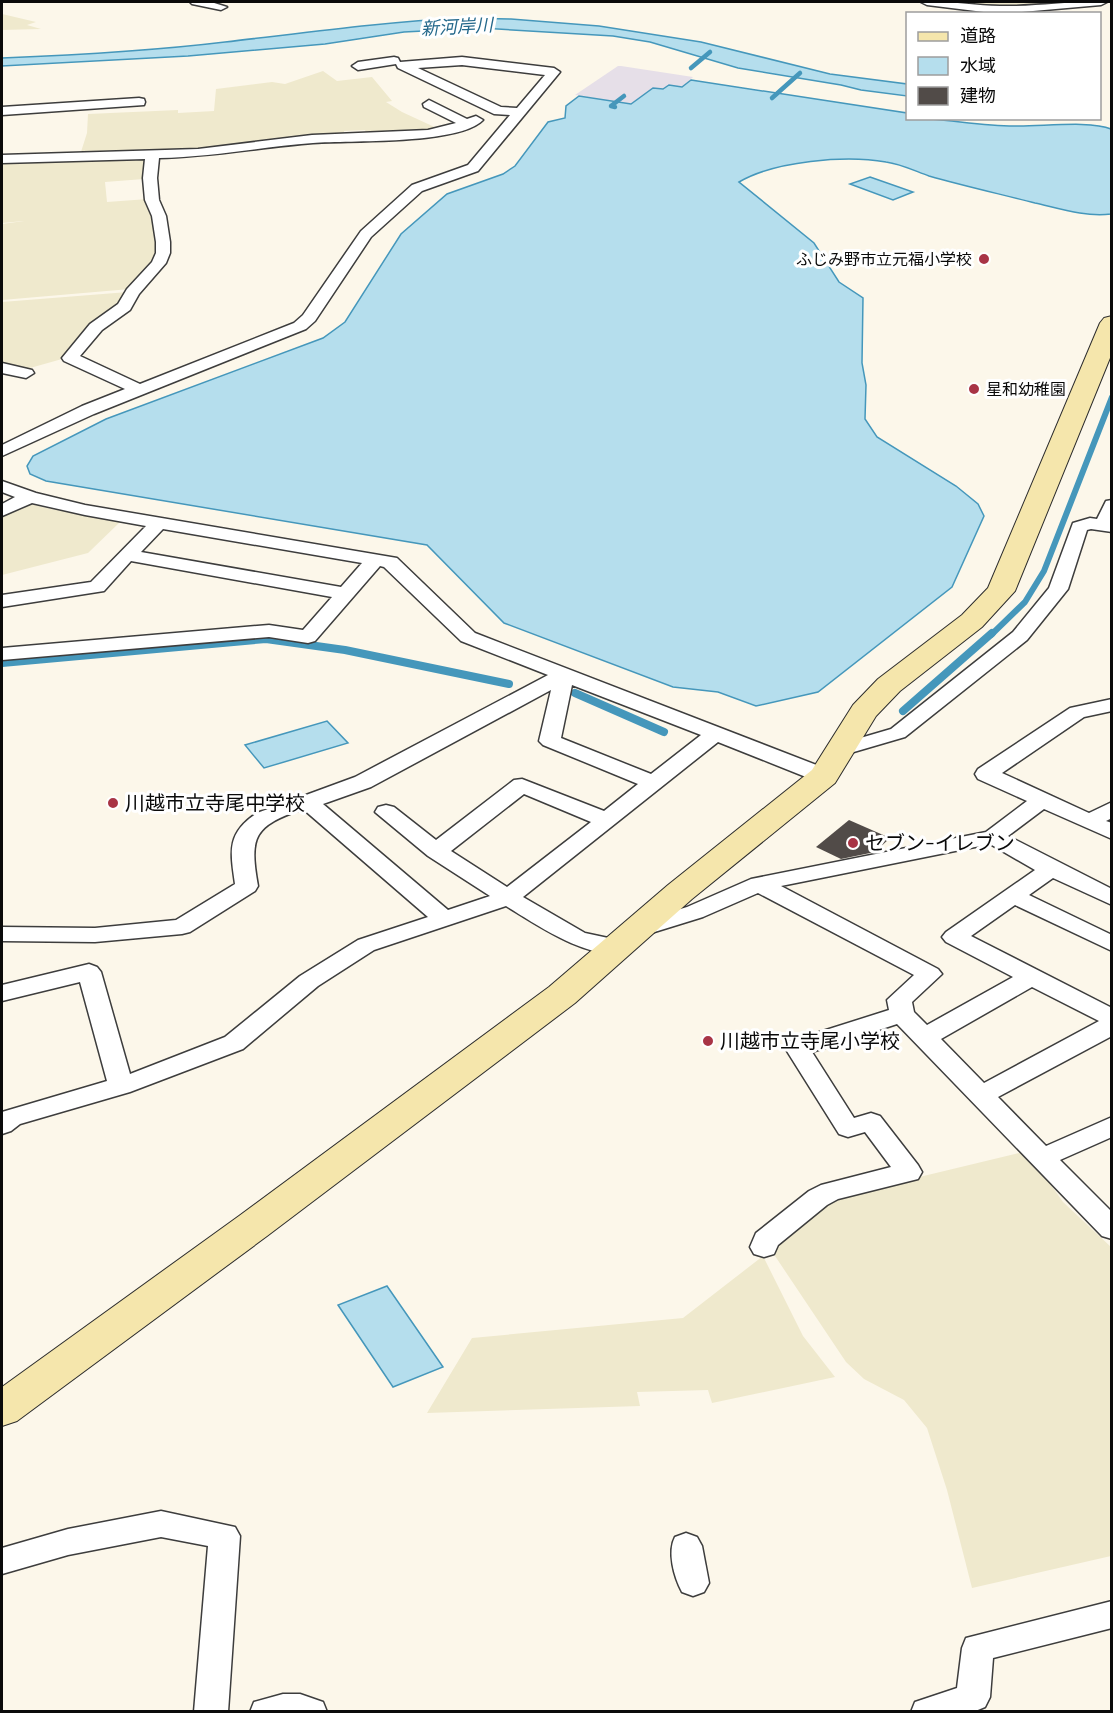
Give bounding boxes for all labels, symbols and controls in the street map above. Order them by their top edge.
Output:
legend [906,12,1101,120]
water label: 新河岸川 [420,13,496,40]
text: 道路 [960,24,996,47]
text: 水域 [960,54,996,77]
text: 建物 [960,84,996,107]
place label: ふじみ野市立元福小学校 [796,249,972,269]
marker: ふじみ野市立元福小学校 [977,252,991,266]
place label: 星和幼稚園 [986,379,1066,399]
marker: 星和幼稚園 [967,382,981,396]
place label: 川越市立寺尾中学校 [125,790,305,815]
marker: 川越市立寺尾中学校 [106,796,120,810]
place label: セブン-イレブン [865,830,1015,855]
marker: セブン-イレブン [846,836,860,850]
place label: 川越市立寺尾小学校 [720,1028,900,1053]
marker: 川越市立寺尾小学校 [701,1034,715,1048]

